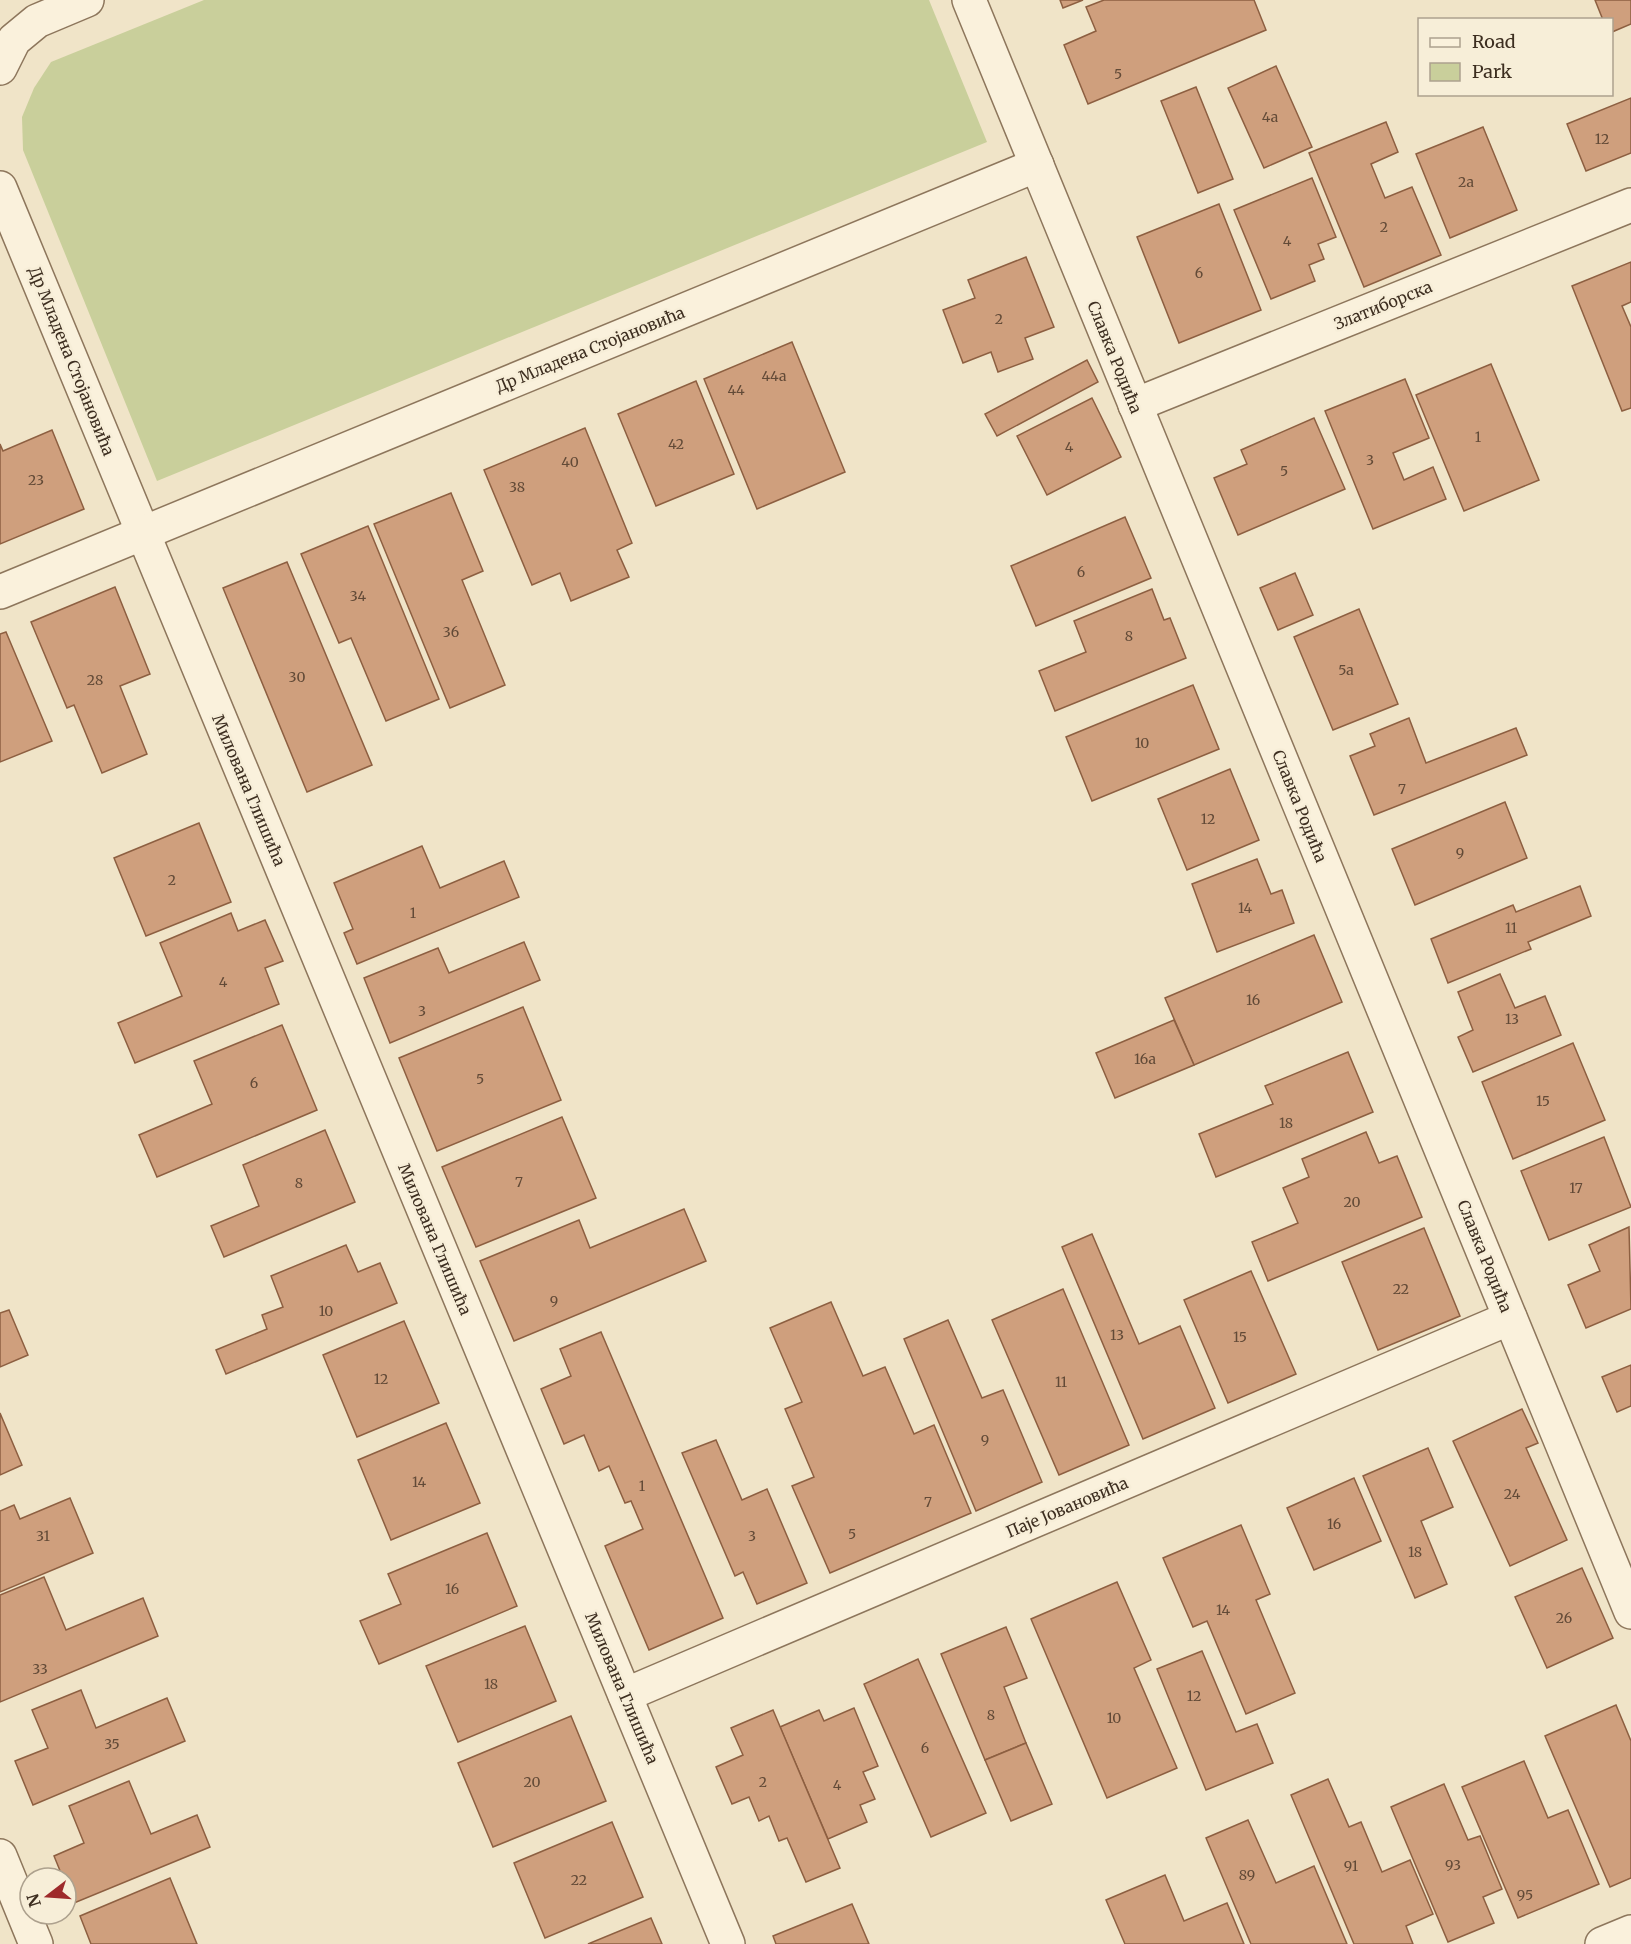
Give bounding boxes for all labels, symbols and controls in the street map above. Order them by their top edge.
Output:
legend [1418,18,1613,96]
text: Road [1472,30,1516,53]
text: Park [1472,60,1513,83]
house number: 5 [1114,65,1122,83]
house number: 4a [1262,108,1279,126]
house number: 12 [1595,130,1609,148]
house number: 2a [1458,173,1474,191]
house number: 2 [1380,218,1388,236]
house number: 4 [1283,232,1292,250]
street label: Др Младена Стојановића [25,263,119,459]
house number: 6 [1195,264,1203,282]
street label: Златиборска [1331,276,1435,334]
street label: Славка Родића [1083,298,1147,416]
street label: Др Младена Стојановића [492,302,688,396]
house number: 2 [995,310,1003,328]
house number: 44a [762,367,787,385]
house number: 44 [727,381,745,399]
house number: 1 [1475,428,1481,446]
house number: 42 [668,435,684,453]
house number: 4 [1065,438,1074,456]
house number: 3 [1366,451,1374,469]
house number: 40 [561,453,579,471]
house number: 5 [1280,462,1288,480]
house number: 23 [28,471,44,489]
house number: 38 [509,478,525,496]
house number: 6 [1077,563,1085,581]
house number: 34 [350,587,367,605]
house number: 36 [443,623,459,641]
house number: 8 [1125,627,1133,645]
house number: 5a [1338,661,1354,679]
house number: 30 [289,668,305,686]
house number: 28 [87,671,103,689]
street label: Милована Глишића [208,711,290,869]
house number: 10 [1135,734,1149,752]
street label: Славка Родића [1268,747,1332,865]
house number: 7 [1398,780,1406,798]
house number: 12 [1201,810,1215,828]
house number: 9 [1456,844,1464,862]
house number: 2 [168,871,176,889]
house number: 14 [1238,899,1252,917]
house number: 1 [410,904,416,922]
house number: 11 [1505,919,1517,937]
house number: 4 [219,973,228,991]
house number: 16 [1246,991,1260,1009]
house number: 3 [418,1002,426,1020]
house number: 13 [1505,1010,1519,1028]
house number: 16a [1134,1050,1156,1068]
house number: 5 [476,1070,484,1088]
house number: 6 [250,1074,258,1092]
house number: 15 [1536,1092,1550,1110]
house number: 18 [1279,1114,1293,1132]
street label: Милована Глишића [394,1160,476,1318]
house number: 7 [515,1173,523,1191]
house number: 8 [295,1174,303,1192]
house number: 17 [1569,1179,1583,1197]
house number: 20 [1343,1193,1361,1211]
street label: Славка Родића [1453,1197,1517,1315]
house number: 22 [1393,1280,1409,1298]
house number: 9 [550,1292,558,1310]
house number: 10 [319,1302,333,1320]
house number: 13 [1110,1326,1124,1344]
house number: 15 [1233,1328,1247,1346]
house number: 12 [374,1370,388,1388]
house number: 11 [1055,1373,1067,1391]
house number: 9 [981,1431,989,1449]
street label: Паје Јовановића [1003,1472,1131,1542]
house number: 14 [412,1473,426,1491]
house number: 1 [639,1477,645,1495]
house number: 24 [1504,1485,1521,1503]
house number: 7 [924,1493,932,1511]
house number: 16 [1327,1515,1341,1533]
house number: 5 [848,1525,856,1543]
house number: 31 [36,1527,50,1545]
house number: 3 [748,1527,756,1545]
house number: 18 [1408,1543,1422,1561]
house number: 16 [445,1580,459,1598]
house number: 14 [1216,1601,1230,1619]
street label: Милована Глишића [581,1609,663,1767]
house number: 26 [1556,1609,1572,1627]
house number: 33 [32,1660,48,1678]
house number: 18 [484,1675,498,1693]
house number: 12 [1187,1687,1201,1705]
house number: 8 [987,1706,995,1724]
house number: 10 [1107,1709,1121,1727]
house number: 35 [104,1735,120,1753]
house number: 6 [921,1739,929,1757]
house number: 20 [523,1773,541,1791]
house number: 2 [759,1773,767,1791]
house number: 4 [833,1776,842,1794]
house number: 93 [1445,1856,1461,1874]
house number: 91 [1344,1857,1358,1875]
north arrow [18,1866,78,1926]
house number: 89 [1239,1866,1255,1884]
house number: 22 [571,1871,587,1889]
house number: 95 [1517,1886,1533,1904]
text: N [22,1891,45,1909]

